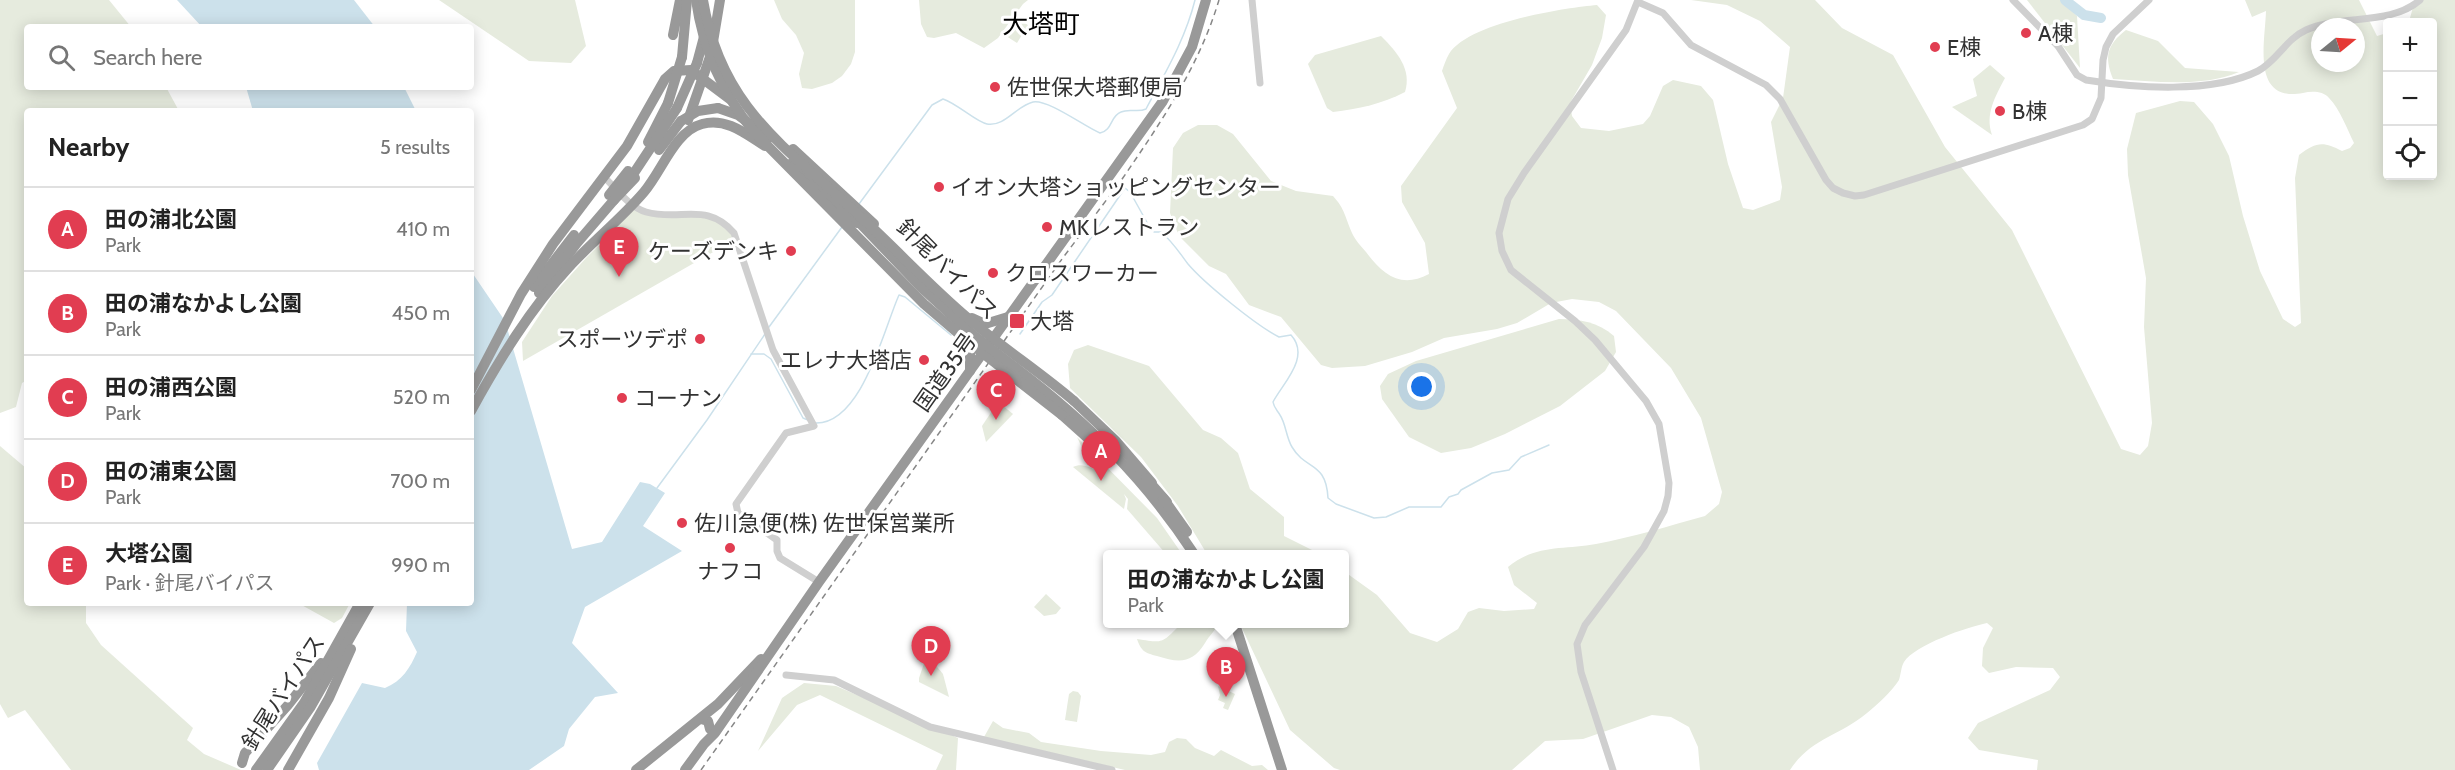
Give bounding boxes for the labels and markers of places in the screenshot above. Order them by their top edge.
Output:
place label: A棟 [2038,20,2074,47]
marker: A棟 [2019,26,2033,40]
place label: E棟 [1947,34,1981,61]
marker: E棟 [1928,40,1942,54]
place label: 佐世保大塔郵便局 [1007,74,1183,101]
marker: 佐世保大塔郵便局 [988,80,1002,94]
place label: B棟 [2012,98,2047,125]
marker: B棟 [1993,104,2007,118]
place label: イオン大塔ショッピングセンター [951,174,1281,201]
marker: イオン大塔ショッピングセンター [932,180,946,194]
place label: MKレストラン [1059,214,1199,241]
marker: MKレストラン [1040,220,1054,234]
pin: E [600,228,638,277]
place label: ケーズデンキ [648,238,779,265]
marker: ケーズデンキ [784,244,798,258]
place label: クロスワーカー [1005,260,1159,287]
marker: クロスワーカー [986,266,1000,280]
place label: 大塔 [1030,308,1074,335]
marker: 大塔 [1008,312,1026,330]
place label: スポーツデポ [556,326,688,353]
marker: スポーツデポ [693,332,707,346]
place label: エレナ大塔店 [780,347,912,374]
marker: エレナ大塔店 [917,353,931,367]
pin: C [976,370,1016,420]
place label: コーナン [634,385,722,412]
marker: コーナン [615,391,629,405]
pin: A [1082,432,1120,481]
place label: 佐川急便(株) 佐世保営業所 [694,510,955,537]
marker: 佐川急便(株) 佐世保営業所 [675,516,689,530]
marker: ナフコ [723,541,737,555]
place label: ナフコ [697,558,763,585]
pin: D [912,626,950,676]
pin: B [1206,648,1246,697]

